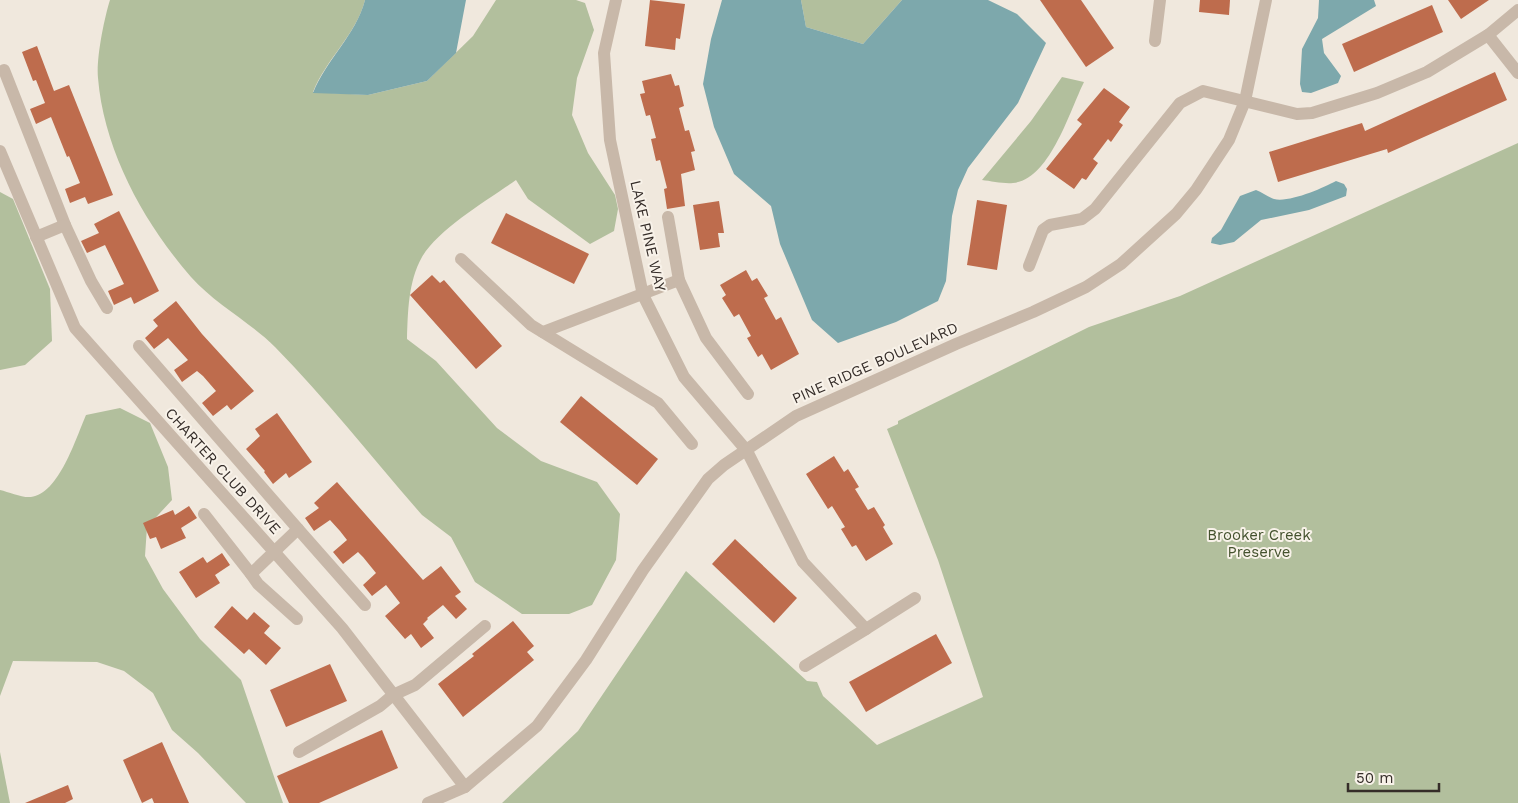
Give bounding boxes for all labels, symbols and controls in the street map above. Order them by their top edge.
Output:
street label: LAKE PINE WAY [626,179,670,294]
street label: PINE RIDGE BOULEVARD [789,318,961,408]
street label: CHARTER CLUB DRIVE [162,404,284,538]
park label: Brooker Creek Preserve [1207,526,1311,561]
scale bar [1348,760,1439,792]
text: 50 m [1356,769,1393,787]

